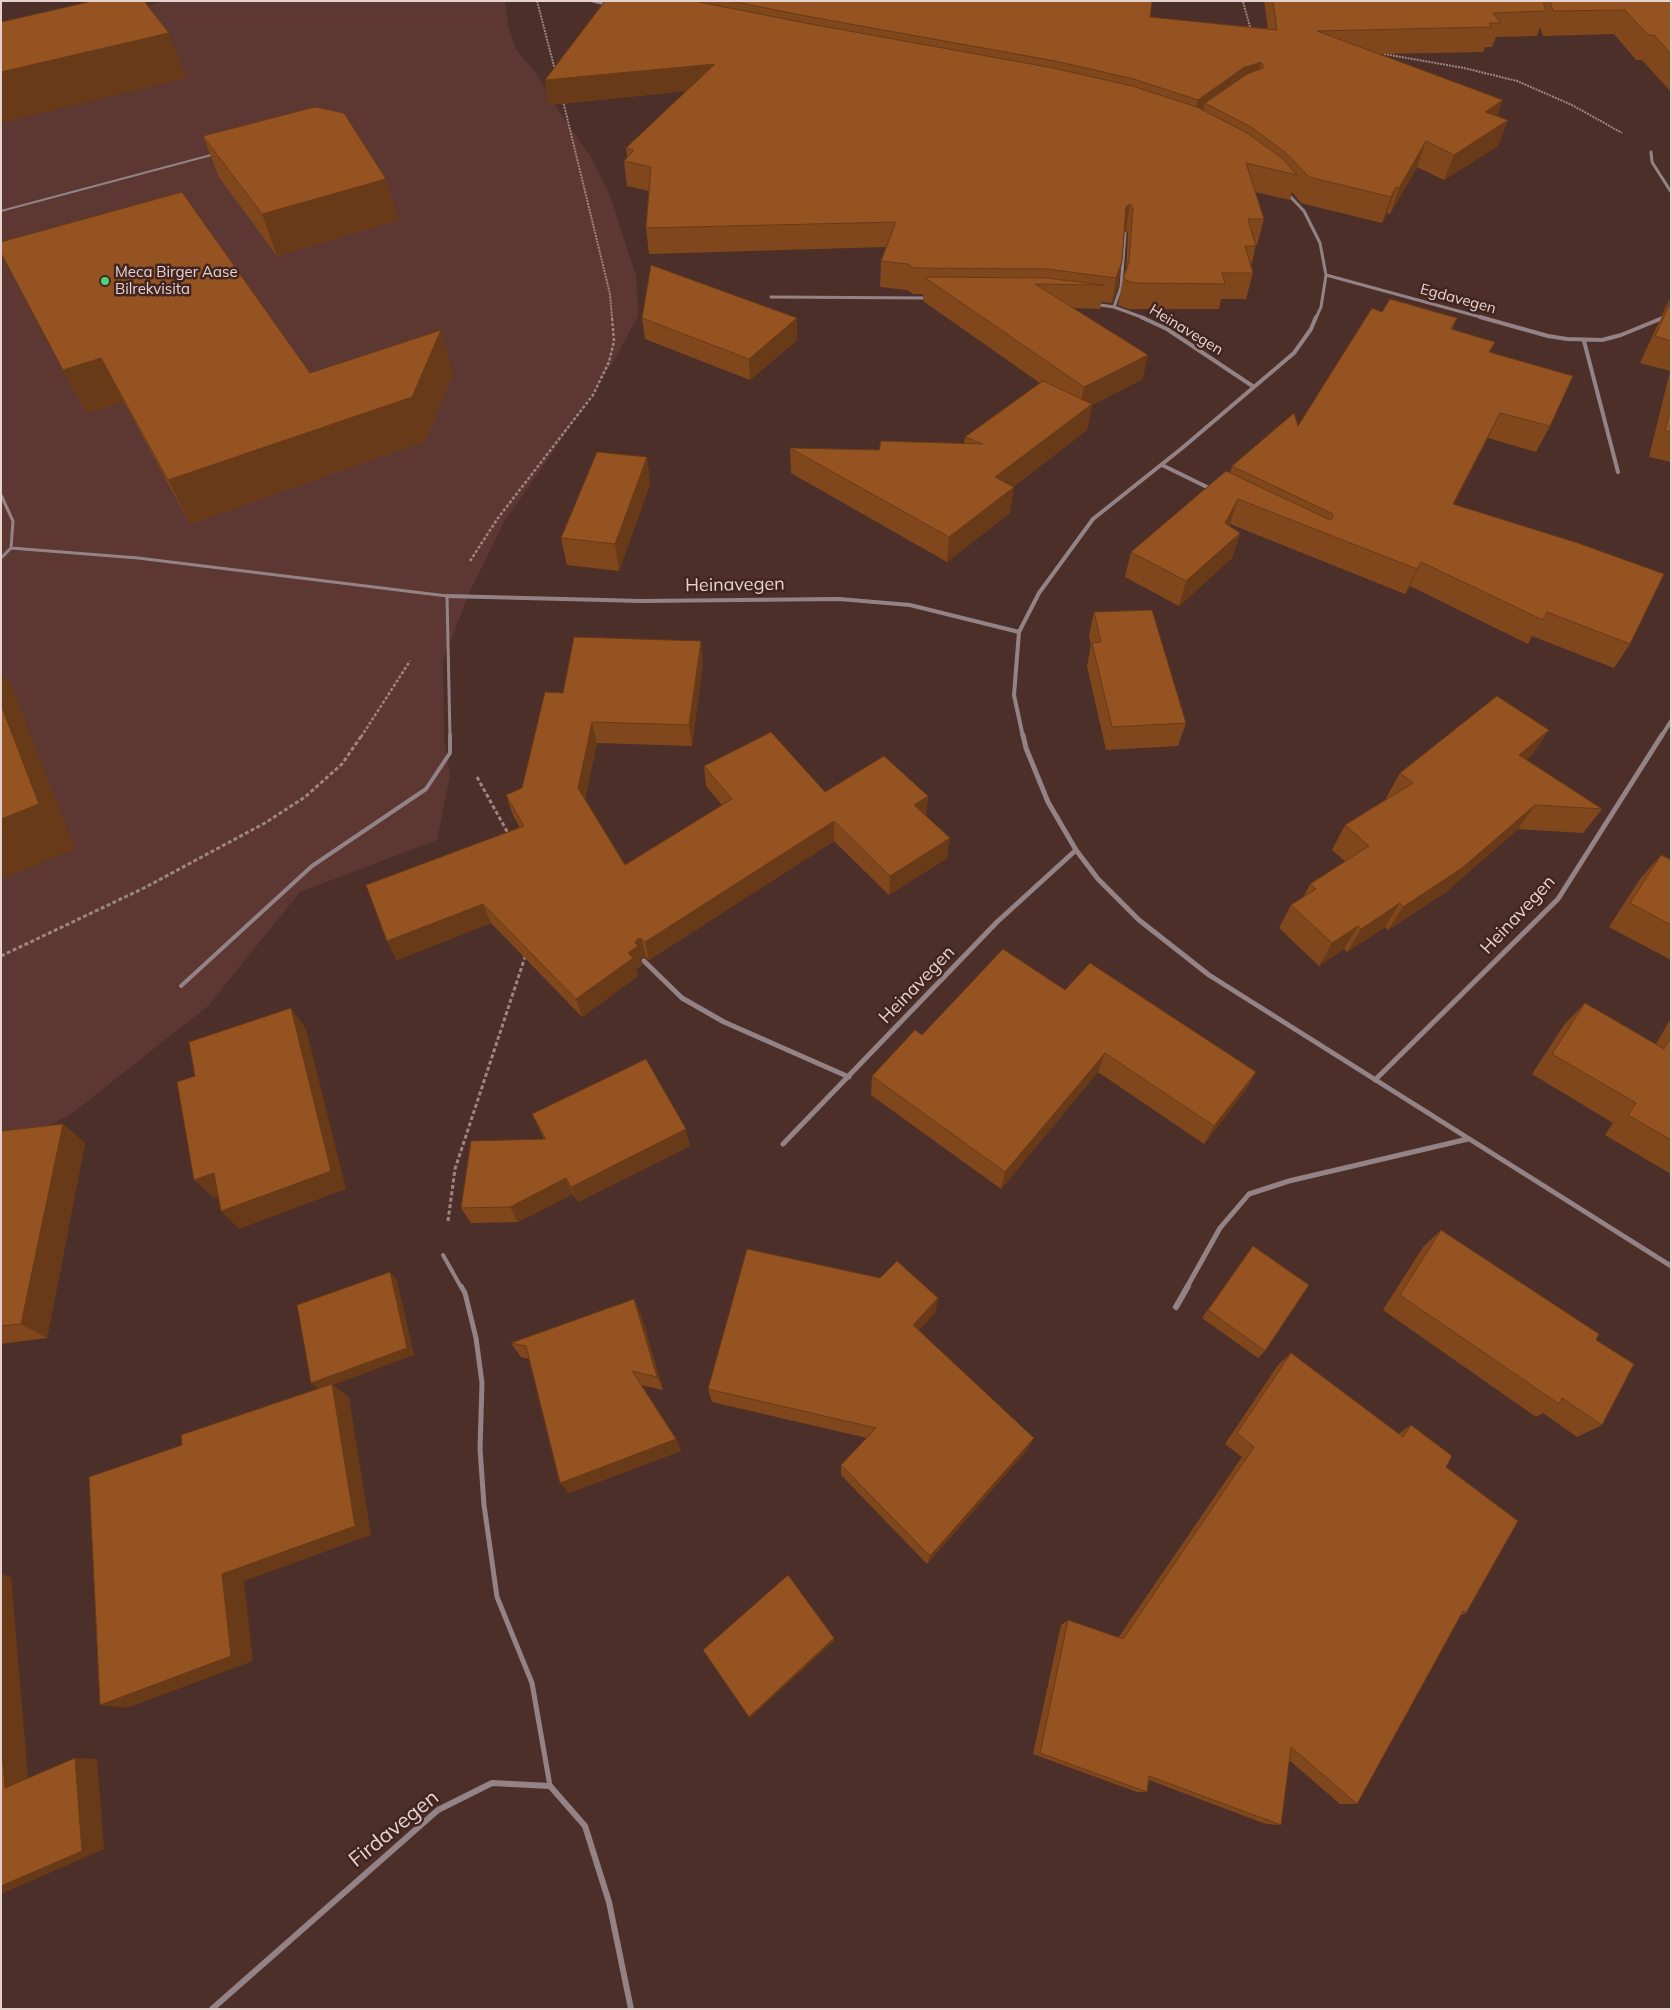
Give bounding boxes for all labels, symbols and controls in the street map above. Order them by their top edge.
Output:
place label: Meca Birger Aase Bilrekvisita [115,263,238,298]
marker: Meca Birger Aase Bilrekvisita [99,275,111,287]
street label: Egdavegen [1418,280,1498,318]
street label: Heinavegen [1146,301,1226,359]
street label: Heinavegen [685,573,785,597]
street label: Heinavegen [1476,871,1560,959]
street label: Heinavegen [875,942,959,1028]
street label: Firdavegen [344,1785,444,1873]

